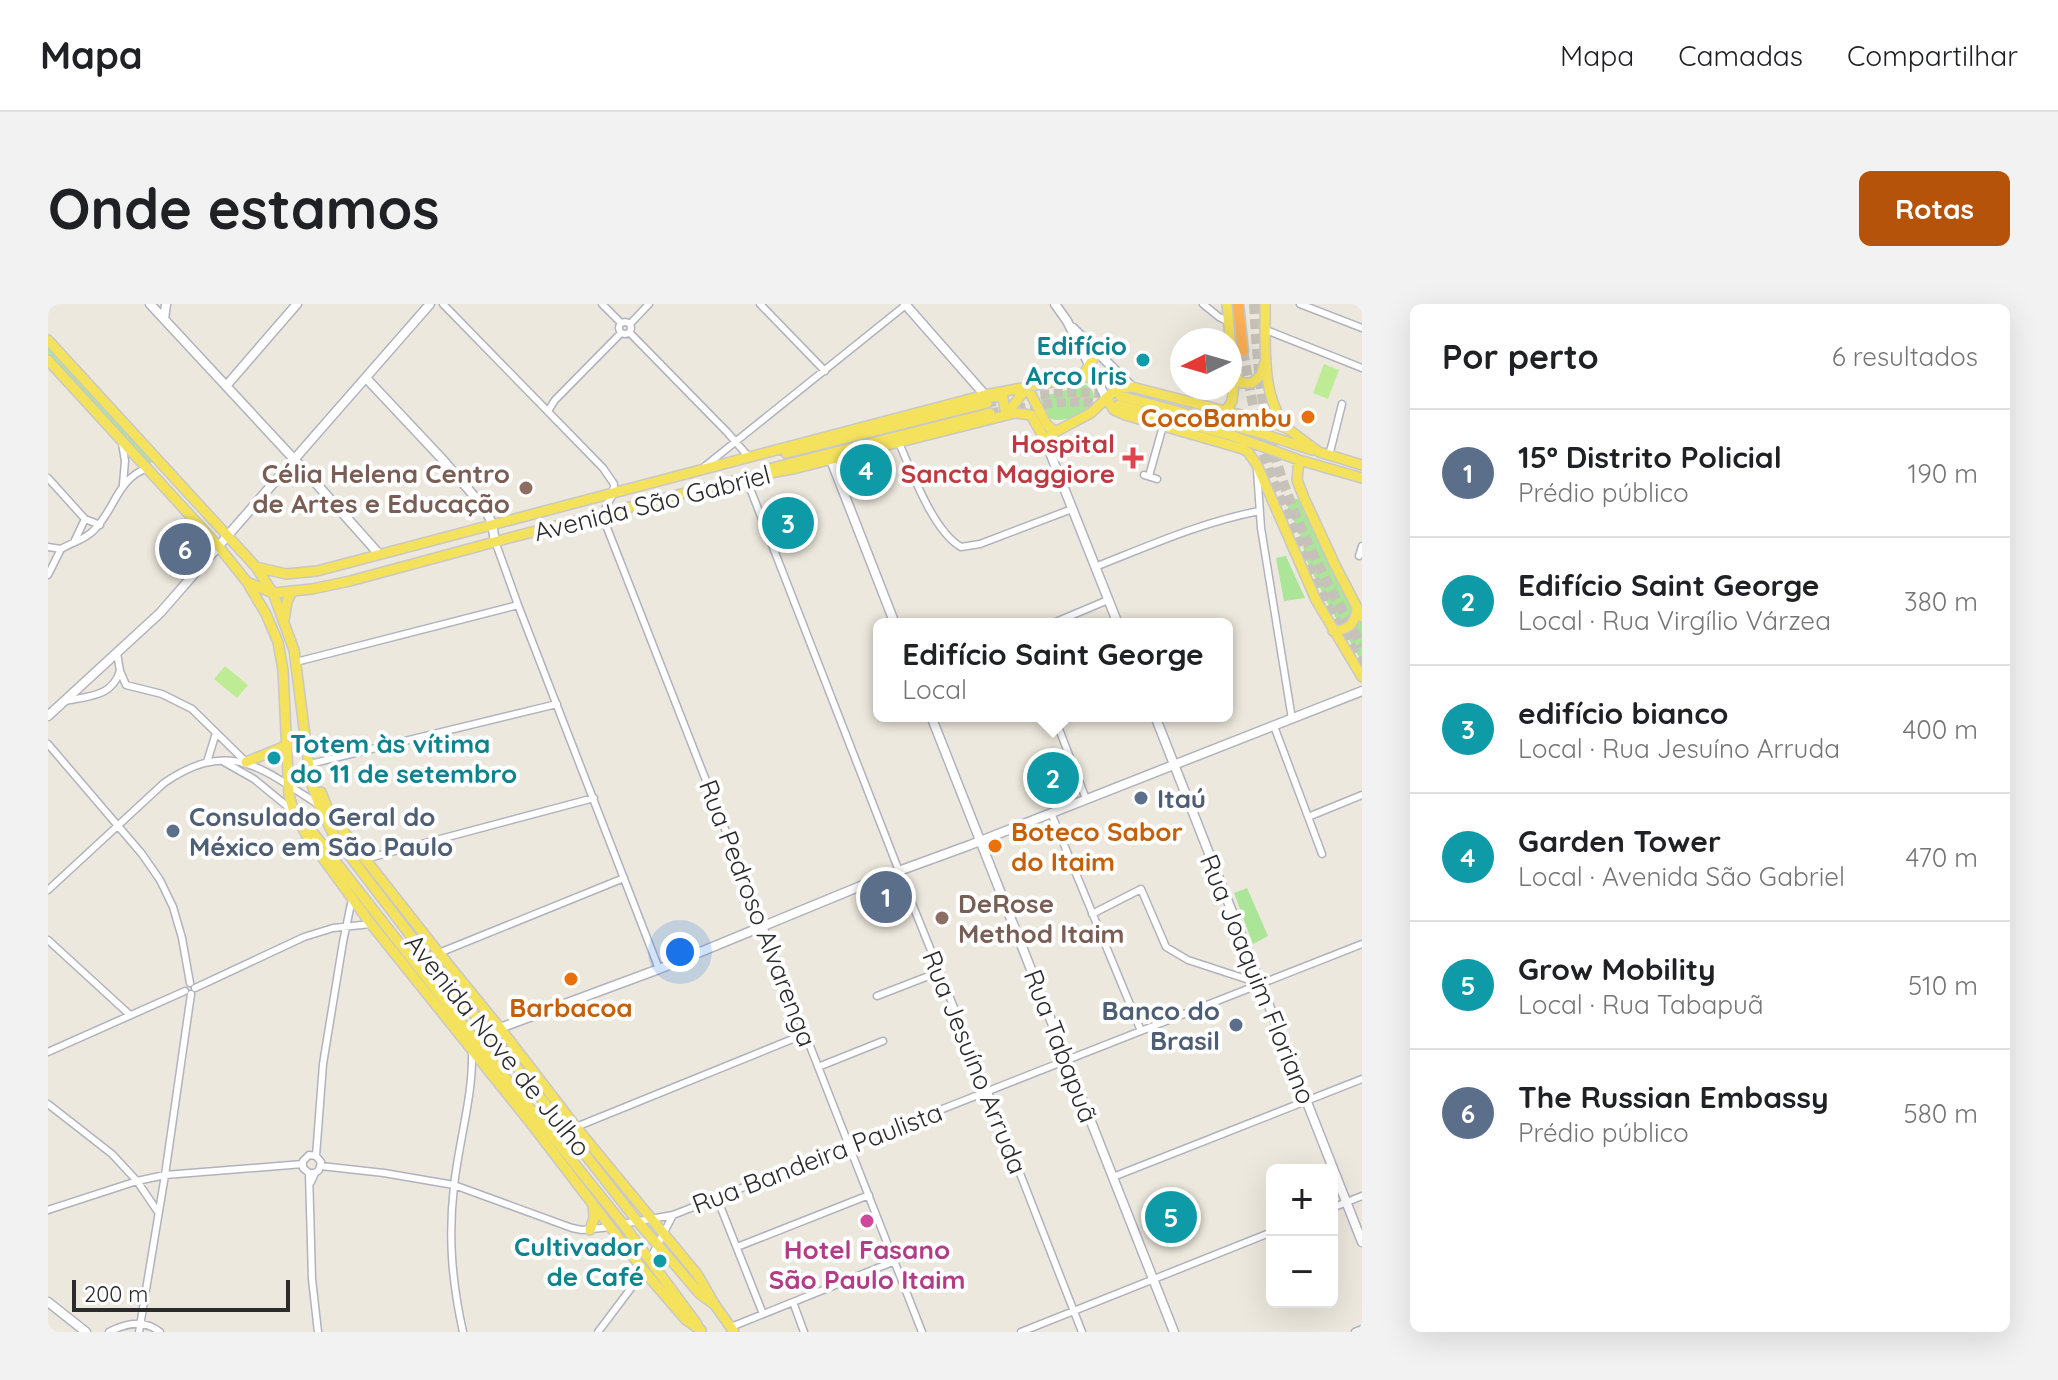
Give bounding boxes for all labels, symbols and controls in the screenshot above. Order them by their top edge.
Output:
text: Mapa [40,31,143,79]
text: Mapa [1560,38,1634,73]
text: Camadas [1678,38,1803,73]
text: Compartilhar [1847,38,2018,73]
button: Rotas [1859,171,2010,246]
text: Onde estamos [48,173,439,243]
north arrow [1170,328,1242,400]
place label: Edifício Arco Iris [1026,329,1127,392]
text: Por perto [1442,335,1599,378]
text: 6 resultados [1832,340,1978,373]
marker: Edifício Arco Iris [1134,351,1152,369]
place label: CocoBambu [1141,401,1292,434]
marker: CocoBambu [1299,408,1317,426]
place label: Hospital Sancta Maggiore [901,427,1115,490]
text: 15º Distrito Policial [1518,438,1782,476]
pin: 4 [840,440,892,500]
marker: Hospital Sancta Maggiore [1122,447,1144,469]
place label: Célia Helena Centro de Artes e Educação [252,457,510,520]
text: 1 [1463,457,1473,490]
text: 190 m [1908,457,1978,490]
street label: Avenida São Gabriel [530,458,774,548]
text: Prédio público [1518,476,1689,509]
marker: Célia Helena Centro de Artes e Educação [517,479,535,497]
pin: 3 [762,493,814,553]
pin: 6 [159,519,211,579]
text: Edifício Saint George [1518,566,1819,604]
text: 2 [1461,585,1475,618]
text: 380 m [1904,585,1978,618]
text: Local · Rua Virgílio Várzea [1518,604,1831,637]
popup [873,618,1233,722]
text: Edifício Saint George [902,635,1204,673]
text: Local [902,673,967,706]
text: edifício bianco [1518,694,1729,732]
text: 3 [1461,713,1475,746]
text: 400 m [1903,713,1978,746]
place label: Totem às vítima do 11 de setembro [290,727,517,790]
text: Local · Rua Jesuíno Arruda [1518,732,1840,765]
pin: 2 [1027,748,1079,808]
marker: Totem às vítima do 11 de setembro [265,749,283,767]
street label: Rua Pedroso Alvarenga [692,775,824,1051]
place label: Itaú [1157,782,1206,815]
marker: Itaú [1132,789,1150,807]
place label: Consulado Geral do México em São Paulo [189,800,453,863]
place label: Boteco Sabor do Itaim [1011,815,1183,878]
marker: Consulado Geral do México em São Paulo [164,822,182,840]
text: Garden Tower [1518,822,1721,860]
marker: Boteco Sabor do Itaim [986,837,1004,855]
text: 4 [1460,841,1476,874]
text: 470 m [1905,841,1978,874]
street label: Rua Joaquim Floriano [1193,849,1323,1109]
text: Local · Avenida São Gabriel [1518,860,1845,893]
pin: 1 [860,867,912,927]
place label: DeRose Method Itaim [958,887,1125,950]
marker: DeRose Method Itaim [933,909,951,927]
street label: Avenida Nove de Julho [398,927,598,1163]
your location [660,932,700,972]
street label: Rua Jesuíno Arruda [915,946,1035,1178]
text: Grow Mobility [1518,950,1716,988]
street label: Rua Tabapuã [1017,965,1105,1127]
text: 5 [1461,969,1475,1002]
text: 510 m [1908,969,1978,1002]
marker: Barbacoa [562,970,580,988]
text: Local · Rua Tabapuã [1518,988,1764,1021]
place label: Barbacoa [509,991,633,1024]
place label: Banco do Brasil [1102,994,1220,1057]
marker: Banco do Brasil [1227,1016,1245,1034]
text: The Russian Embassy [1518,1078,1829,1116]
street label: Rua Bandeira Paulista [687,1095,947,1221]
text: 6 [1461,1097,1475,1130]
text: 580 m [1904,1097,1978,1130]
text: Prédio público [1518,1116,1689,1149]
map controls [1266,1164,1338,1308]
button: + [1266,1164,1338,1236]
pin: 5 [1145,1187,1197,1247]
marker: Hotel Fasano São Paulo Itaim [858,1212,876,1230]
place label: Cultivador de Café [514,1230,644,1293]
place label: Hotel Fasano São Paulo Itaim [769,1233,965,1296]
button: − [1266,1236,1338,1308]
marker: Cultivador de Café [651,1252,669,1270]
scale bar [72,1276,290,1312]
text: 200 m [84,1280,148,1308]

